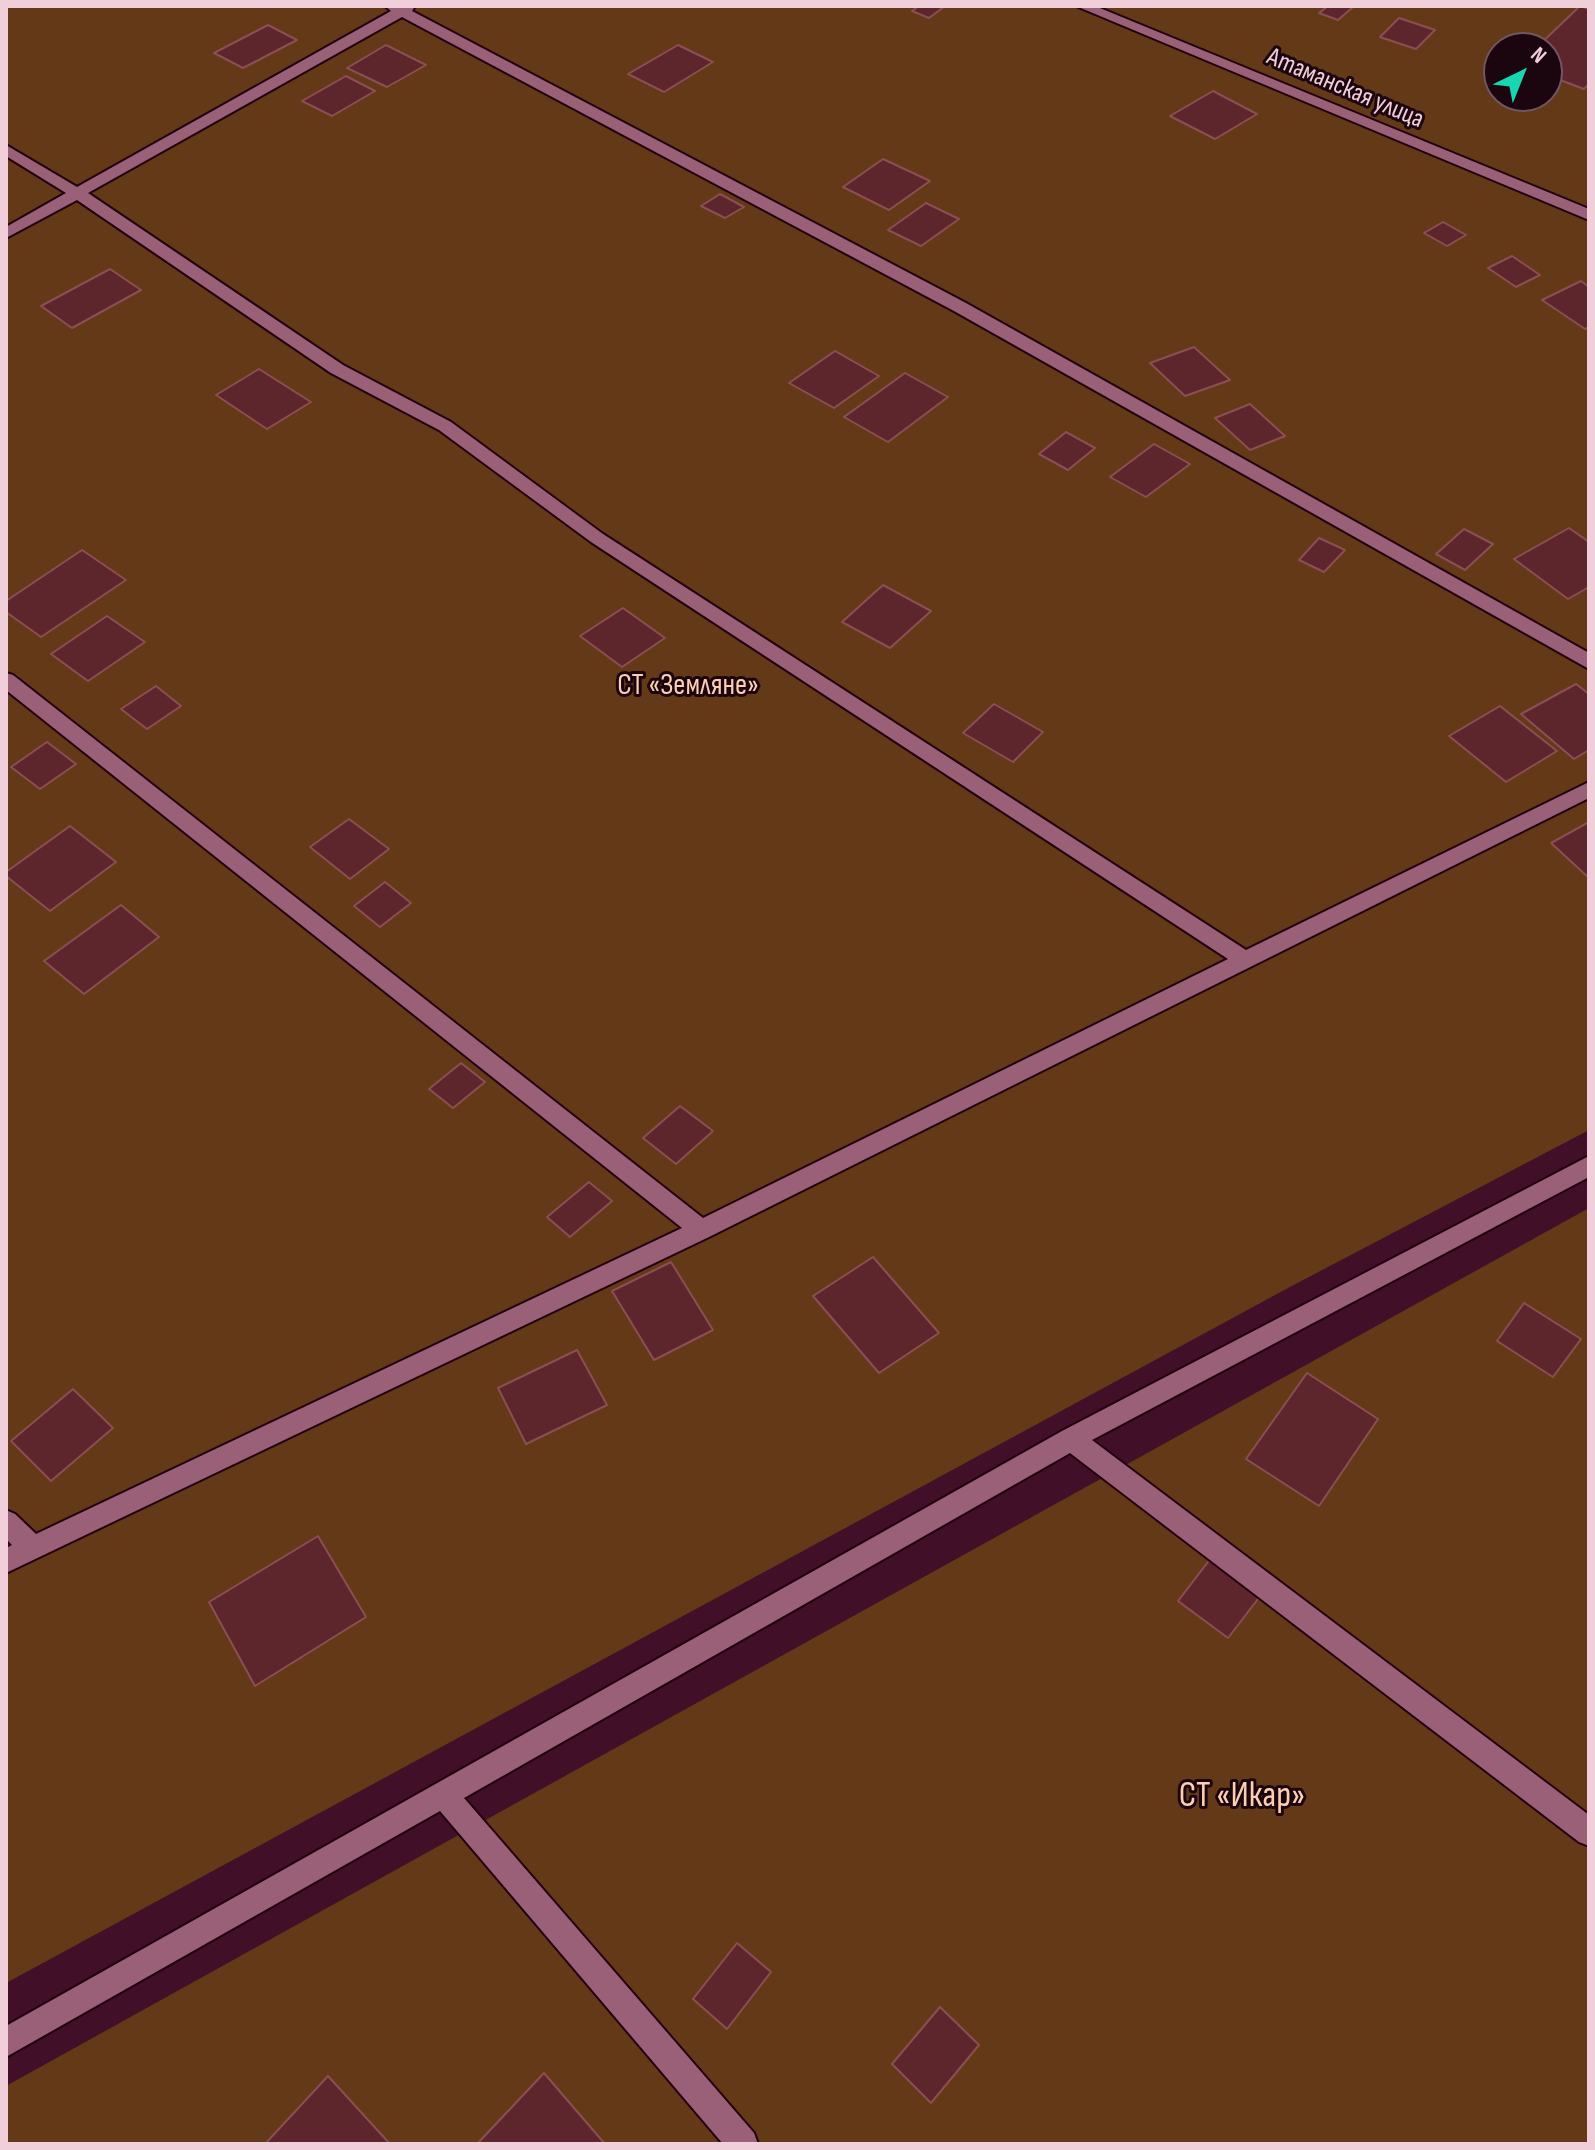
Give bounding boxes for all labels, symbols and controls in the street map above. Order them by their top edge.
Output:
north arrow [1483,32,1563,112]
street label: Атаманская улица [1262,42,1428,136]
text: N [1525,42,1552,69]
park label: СТ «Земляне» [617,668,759,704]
park label: СТ «Икар» [1179,1775,1305,1819]

